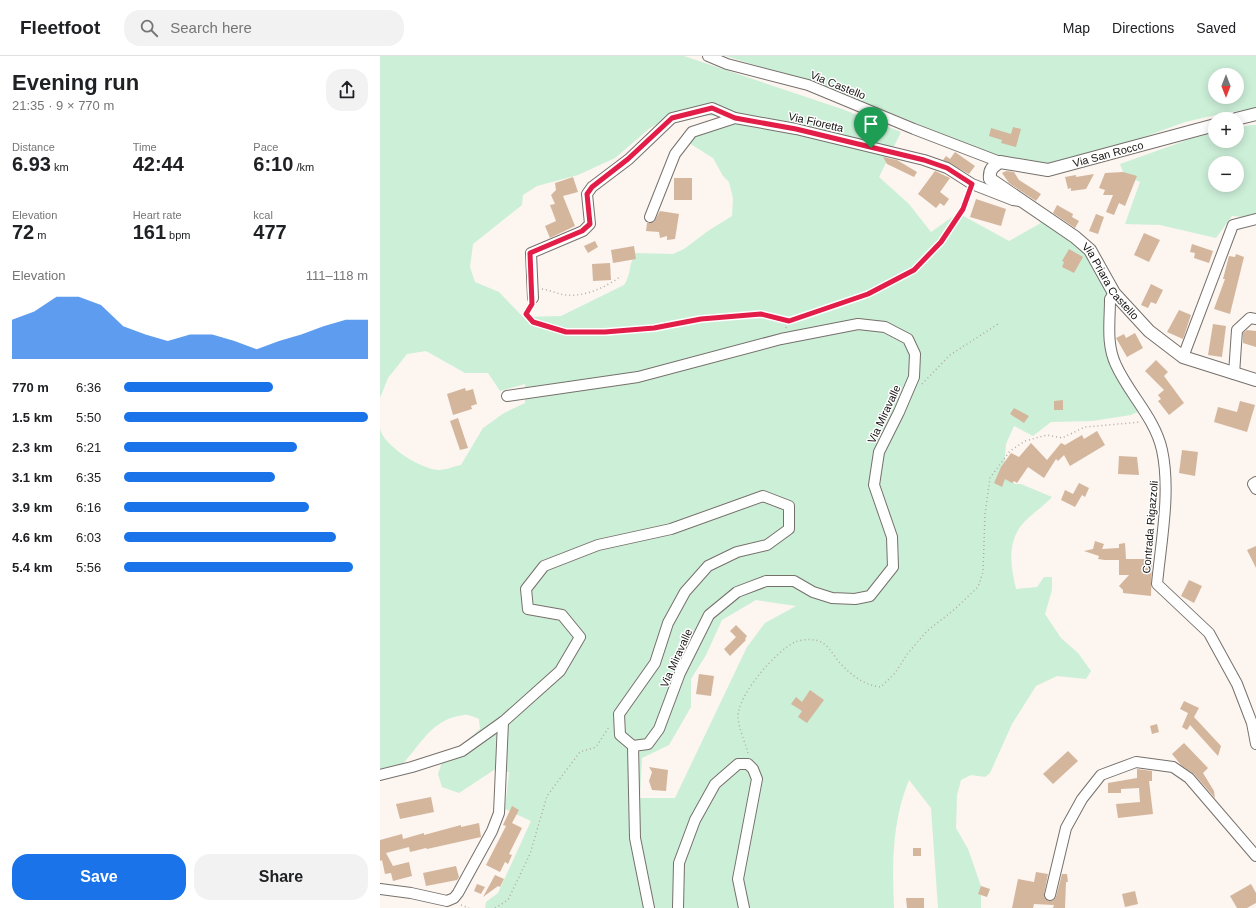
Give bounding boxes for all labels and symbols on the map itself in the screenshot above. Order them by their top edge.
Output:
street label: Via Castello [809,68,867,102]
north arrow [1208,68,1244,104]
pin [854,107,888,148]
street label: Via Fioretta [787,110,846,134]
street label: Via San Rocco [1071,139,1145,169]
street label: Via Priara Castello [1080,240,1141,322]
street label: Via Miravalle [865,383,903,445]
street label: Contrada Rigazzoli [1140,480,1160,574]
street label: Via Miravalle [658,627,694,689]

